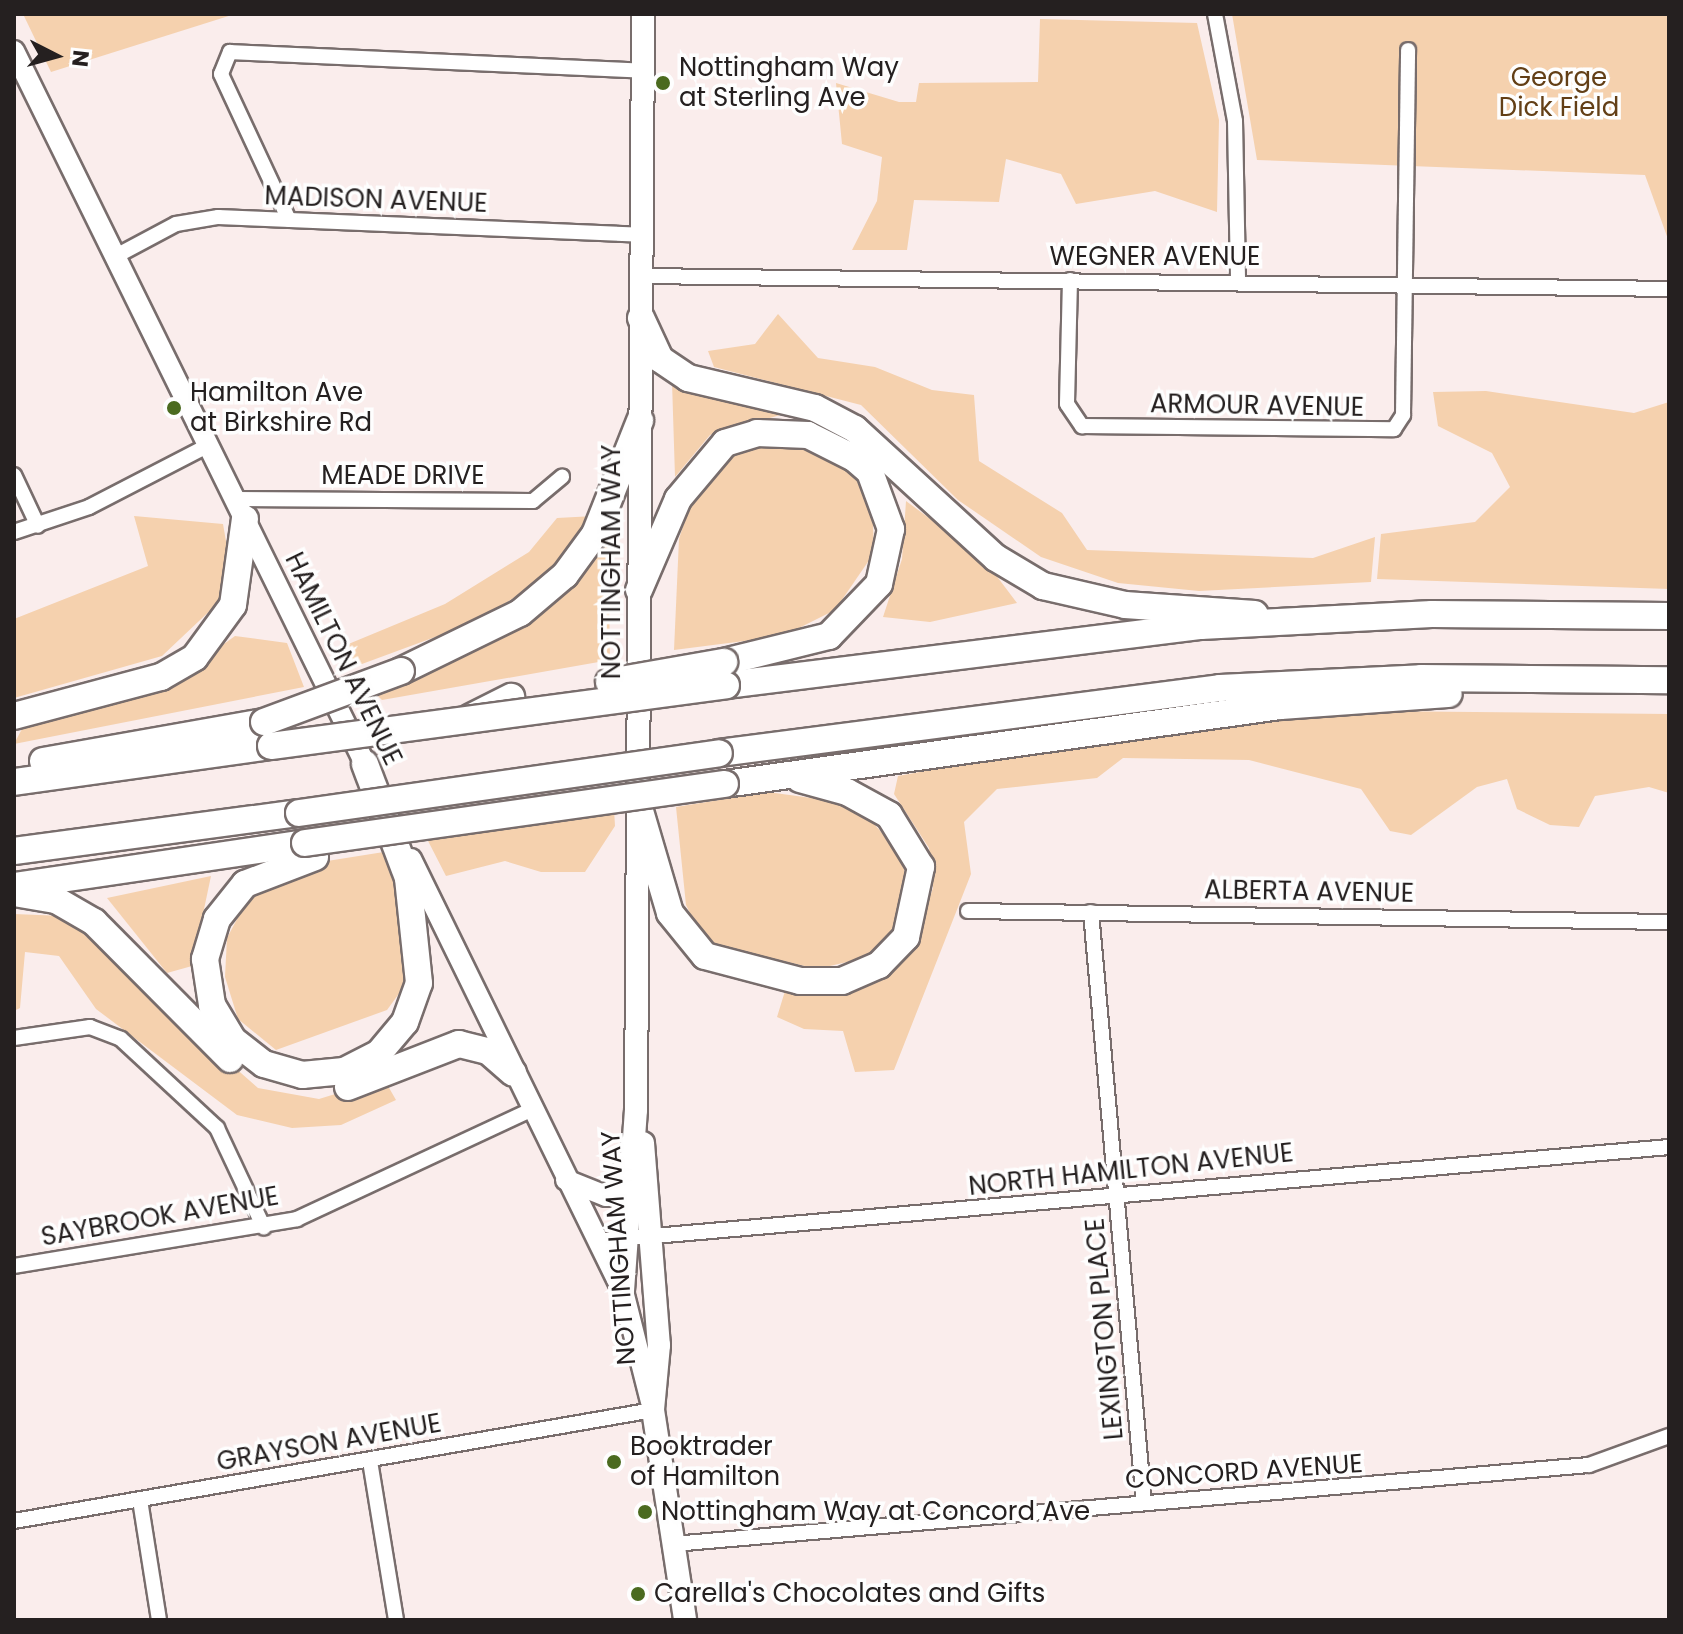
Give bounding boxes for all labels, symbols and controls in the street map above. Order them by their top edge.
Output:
north arrow [16,16,96,96]
text: N [64,49,97,68]
place label: Nottingham Way at Sterling Ave [679,52,899,114]
park label: George Dick Field [1499,62,1619,124]
marker: Nottingham Way at Sterling Ave [654,74,672,92]
street label: MADISON AVENUE [264,181,488,219]
street label: WEGNER AVENUE [1050,241,1260,273]
place label: Hamilton Ave at Birkshire Rd [190,377,372,438]
street label: ARMOUR AVENUE [1150,389,1364,423]
marker: Hamilton Ave at Birkshire Rd [165,399,183,417]
street label: NOTTINGHAM WAY [596,445,628,679]
street label: MEADE DRIVE [321,460,485,492]
street label: HAMILTON AVENUE [278,548,408,770]
street label: ALBERTA AVENUE [1204,875,1414,909]
street label: NOTTINGHAM WAY [595,1130,643,1366]
street label: NORTH HAMILTON AVENUE [967,1137,1295,1203]
street label: SAYBROOK AVENUE [39,1181,281,1253]
street label: LEXINGTON PLACE [1080,1217,1130,1441]
street label: GRAYSON AVENUE [214,1408,444,1478]
place label: Booktrader of Hamilton [630,1431,780,1492]
street label: CONCORD AVENUE [1124,1448,1364,1496]
marker: Booktrader of Hamilton [605,1453,623,1471]
place label: Nottingham Way at Concord Ave [661,1496,1090,1528]
marker: Nottingham Way at Concord Ave [636,1503,654,1521]
place label: Carella's Chocolates and Gifts [654,1578,1045,1610]
marker: Carella's Chocolates and Gifts [629,1585,647,1603]

